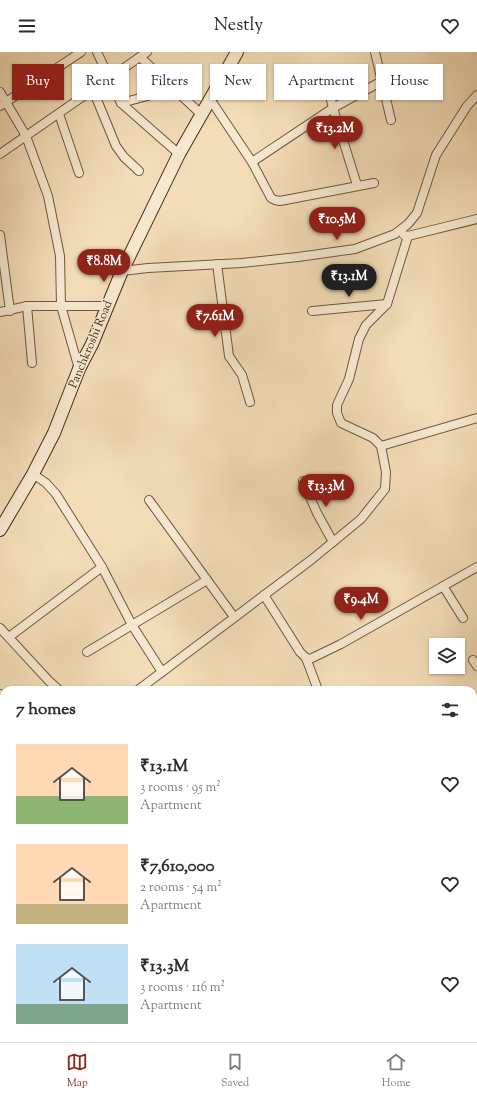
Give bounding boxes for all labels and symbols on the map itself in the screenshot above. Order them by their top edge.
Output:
pin: ₹13.2M [302,116,368,150]
pin: ₹10.5M [304,207,370,241]
pin: ₹8.8M [76,249,132,283]
pin: ₹13.1M [316,264,382,298]
street label: Panchkroshi Road [64,298,118,391]
pin: ₹7.61M [182,304,248,338]
pin: ₹13.3M [293,474,359,508]
pin: ₹9.4M [333,587,389,621]

